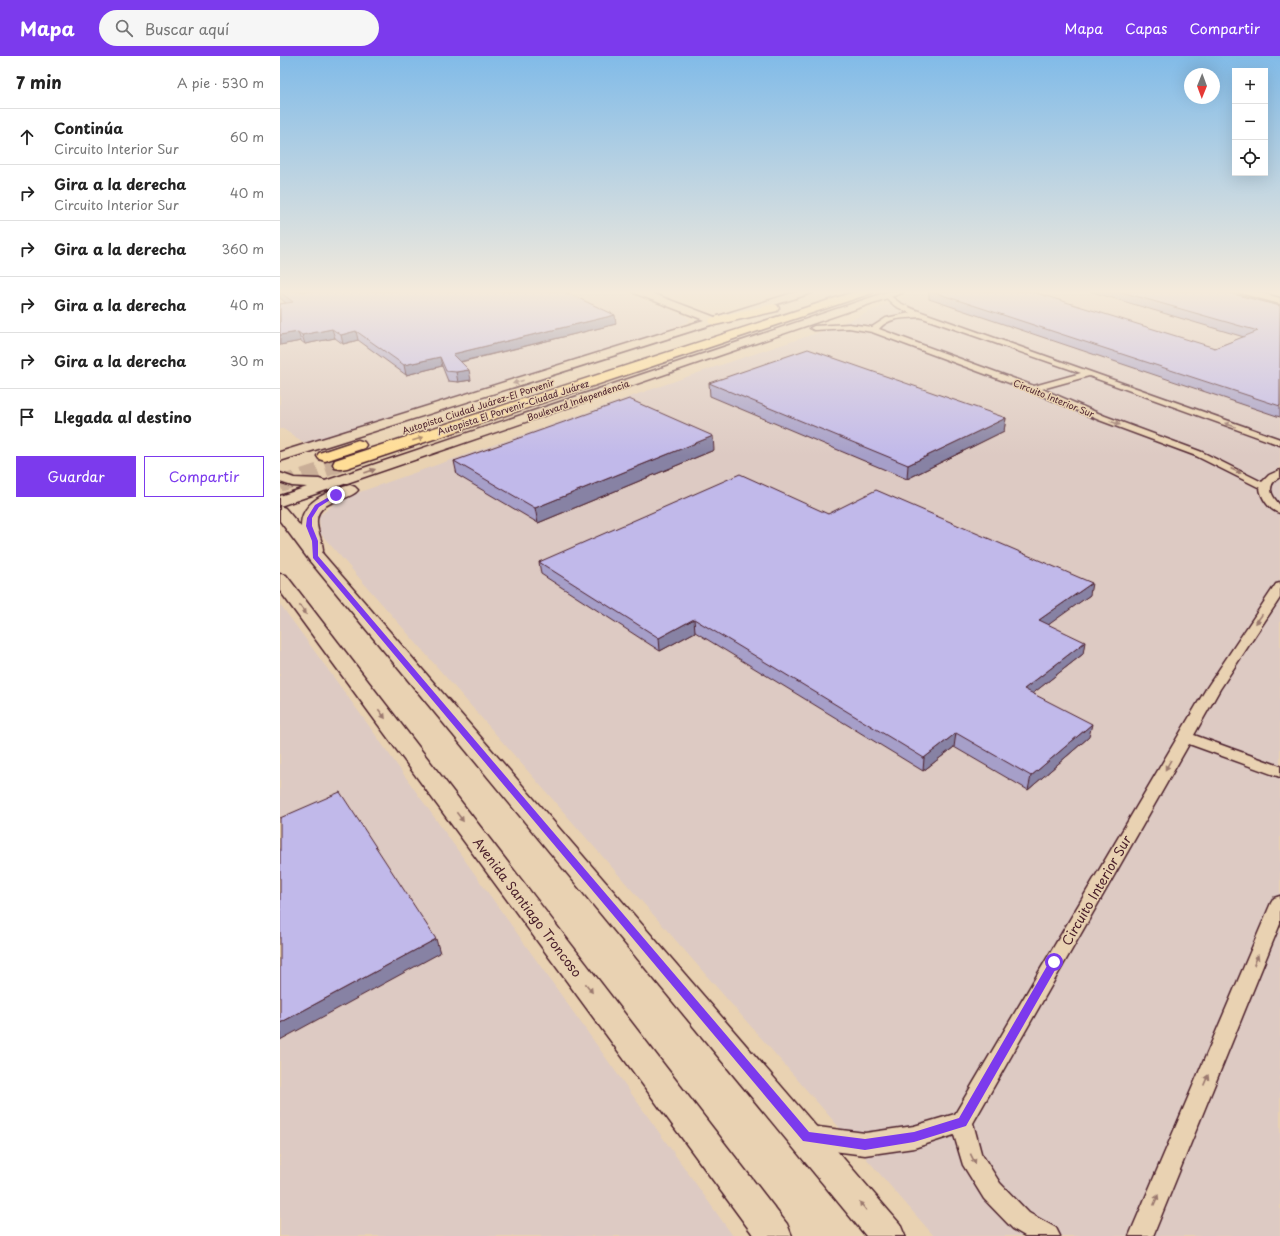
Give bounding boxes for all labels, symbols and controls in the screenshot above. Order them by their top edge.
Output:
search box [99,10,379,46]
text: Mapa [20,14,75,42]
icon: search [113,17,135,39]
text: Buscar aquí [145,17,229,40]
text: Mapa [1065,18,1103,39]
text: Capas [1125,18,1167,39]
text: Compartir [1189,18,1260,39]
north arrow [1184,68,1220,104]
map controls [1232,68,1268,176]
button: + [1232,68,1268,104]
text: 7 min [16,69,62,95]
text: A pie · 530 m [177,73,264,92]
button: − [1232,104,1268,140]
text: Continúa [54,116,123,139]
icon: ahead [16,126,38,148]
text: 60 m [230,127,264,146]
text: Circuito Interior Sur [54,139,179,158]
button: locate [1232,140,1268,176]
text: Gira a la derecha [54,172,186,195]
icon: right [16,182,38,204]
text: 40 m [230,183,264,202]
text: Circuito Interior Sur [54,195,179,214]
text: Gira a la derecha [54,237,186,260]
icon: right [16,238,38,260]
text: 360 m [221,239,264,258]
text: Gira a la derecha [54,293,186,316]
icon: right [16,294,38,316]
text: 40 m [230,295,264,314]
text: Gira a la derecha [54,349,186,372]
icon: right [16,350,38,372]
text: 30 m [230,351,264,370]
street label: Autopista Ciudad Juárez-El Porvenir [400,374,557,437]
street label: Circuito Interior Sur [1011,375,1097,421]
street label: Autopista El Porvenir-Ciudad Juárez [435,376,591,438]
street label: Boulevard Independencia [525,376,631,424]
one-way arrow [511,379,523,385]
text: Llegada al destino [54,405,192,428]
icon: arrive [16,406,38,428]
one-way arrow [1110,420,1122,426]
one-way arrow [1223,422,1235,428]
one-way arrow [413,436,425,442]
button: Guardar [16,456,136,497]
button: Compartir [144,456,264,497]
one-way arrow [365,468,377,474]
one-way arrow [1230,468,1242,474]
route end [327,486,345,504]
one-way arrow [299,604,307,615]
one-way arrow [1255,614,1263,625]
one-way arrow [377,708,386,719]
one-way arrow [1165,759,1172,771]
one-way arrow [456,812,464,823]
street label: Circuito Interior Sur [1057,830,1136,949]
street label: Avenida Santiago Troncoso [469,833,587,981]
route start [1045,953,1063,971]
one-way arrow [1254,954,1260,966]
one-way arrow [584,983,593,994]
one-way arrow [1203,1074,1210,1086]
one-way arrow [970,1154,976,1165]
one-way arrow [1153,1194,1159,1205]
one-way arrow [859,1200,868,1211]

